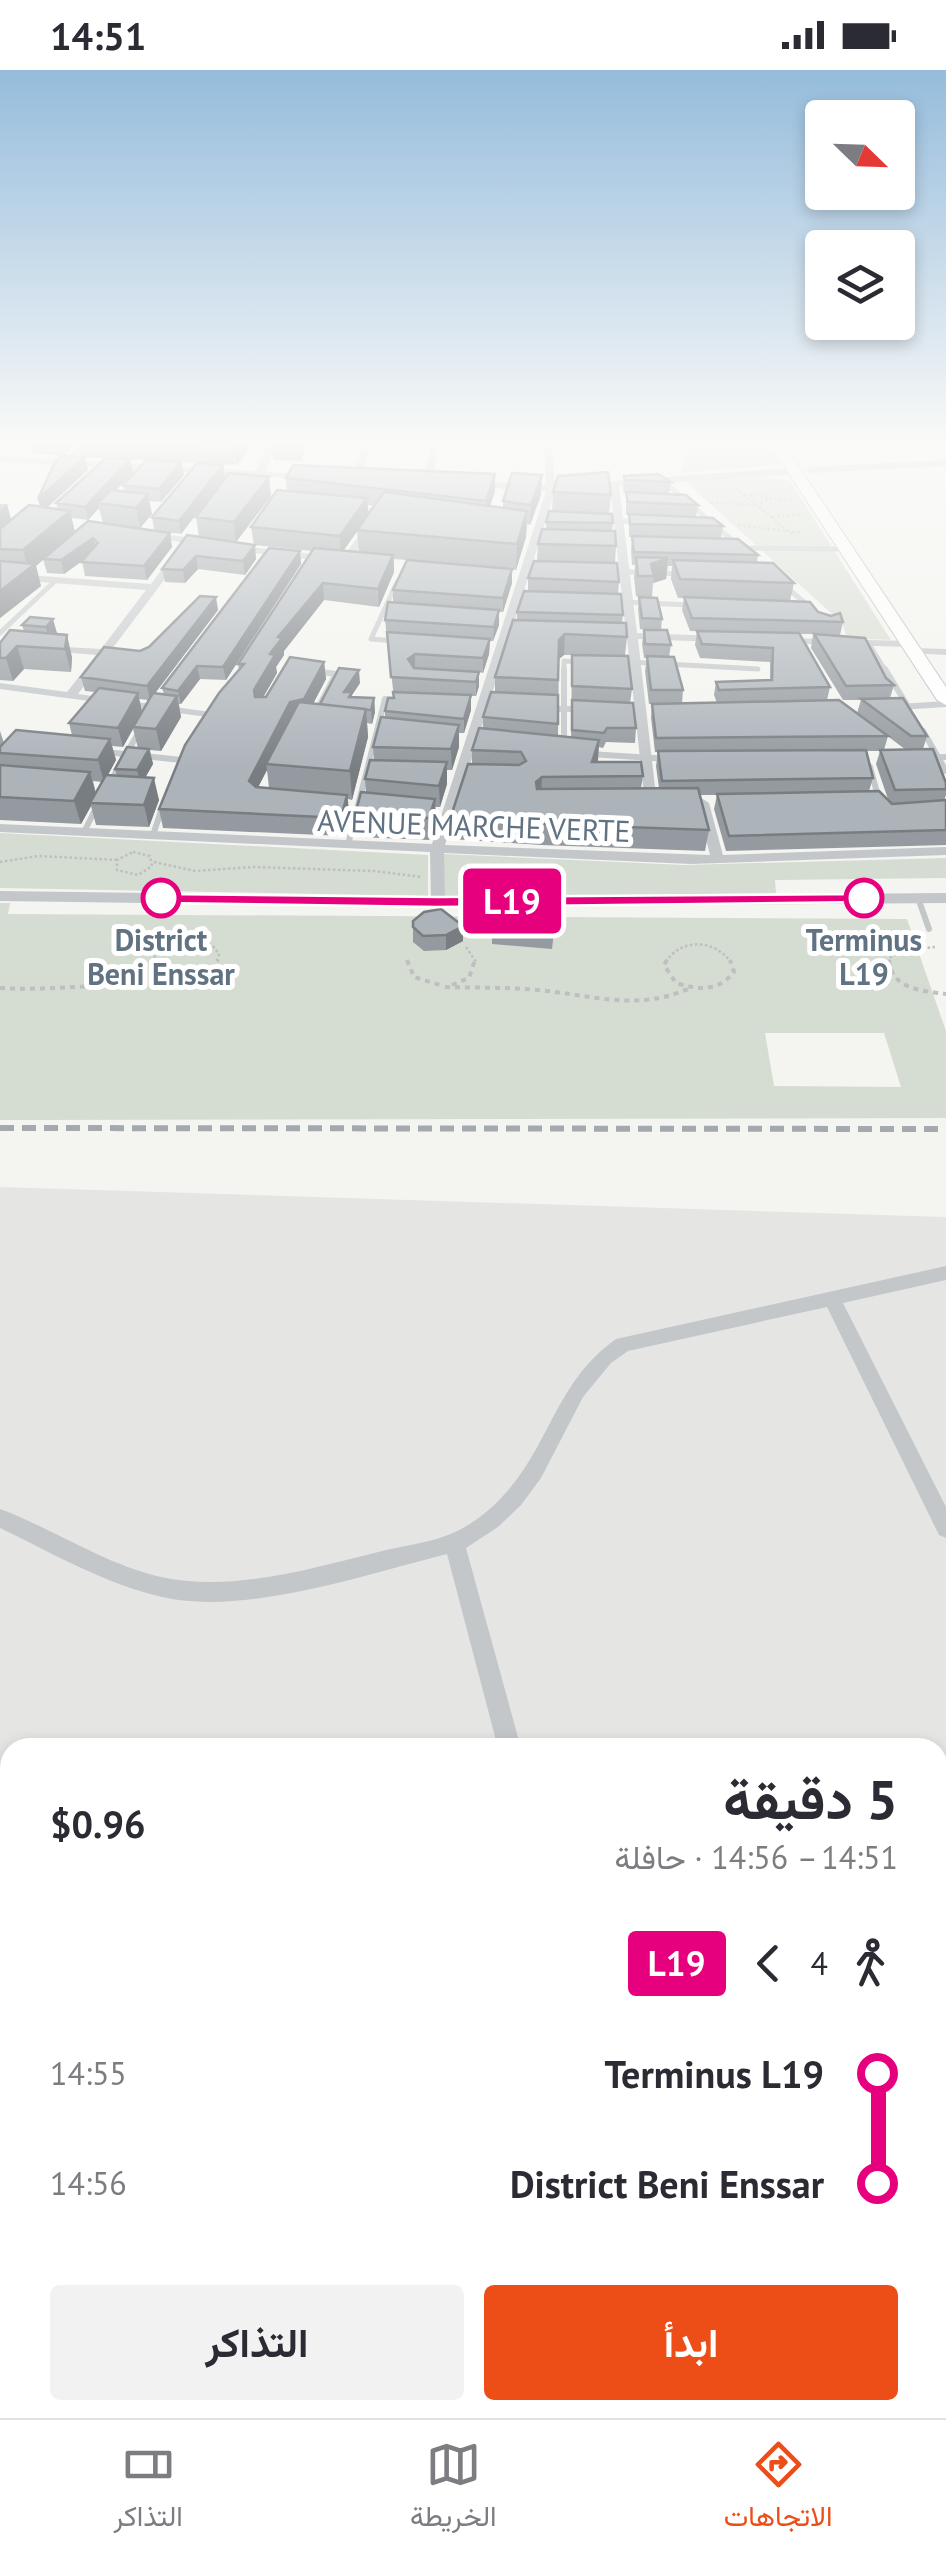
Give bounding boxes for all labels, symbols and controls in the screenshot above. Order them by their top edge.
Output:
text: 14:51 [50,11,146,60]
north arrow [805,100,915,210]
map controls [805,100,915,340]
button: layers [805,230,915,340]
street label: AVENUE MARCHE VERTE [317,800,631,850]
line badge: L19 [454,868,570,934]
text: L19 [483,878,541,924]
marker: District Beni Enssar [142,879,180,917]
marker: Terminus L19 [845,879,883,917]
place label: District Beni Enssar [87,920,235,993]
place label: Terminus L19 [806,920,922,993]
text: 5 دقيقة [723,1763,898,1834]
text: $0.96 [50,1799,146,1848]
text: 14:51 – 14:56 · حافلة [615,1836,898,1878]
icon: back [741,1936,796,1991]
icon: walk [843,1936,898,1991]
text: L19 [648,1940,706,1986]
text: 4 [811,1942,828,1984]
text: Terminus L19 [604,2049,824,2098]
text: 14:55 [50,2052,127,2094]
text: District Beni Enssar [510,2159,824,2208]
text: 14:56 [50,2162,127,2204]
button: التذاكر [50,2285,464,2400]
button: ابدأ [484,2285,898,2400]
tab: التذاكر [114,2437,183,2541]
tab: الخريطة [410,2437,497,2541]
tab: الاتجاهات [724,2437,832,2541]

